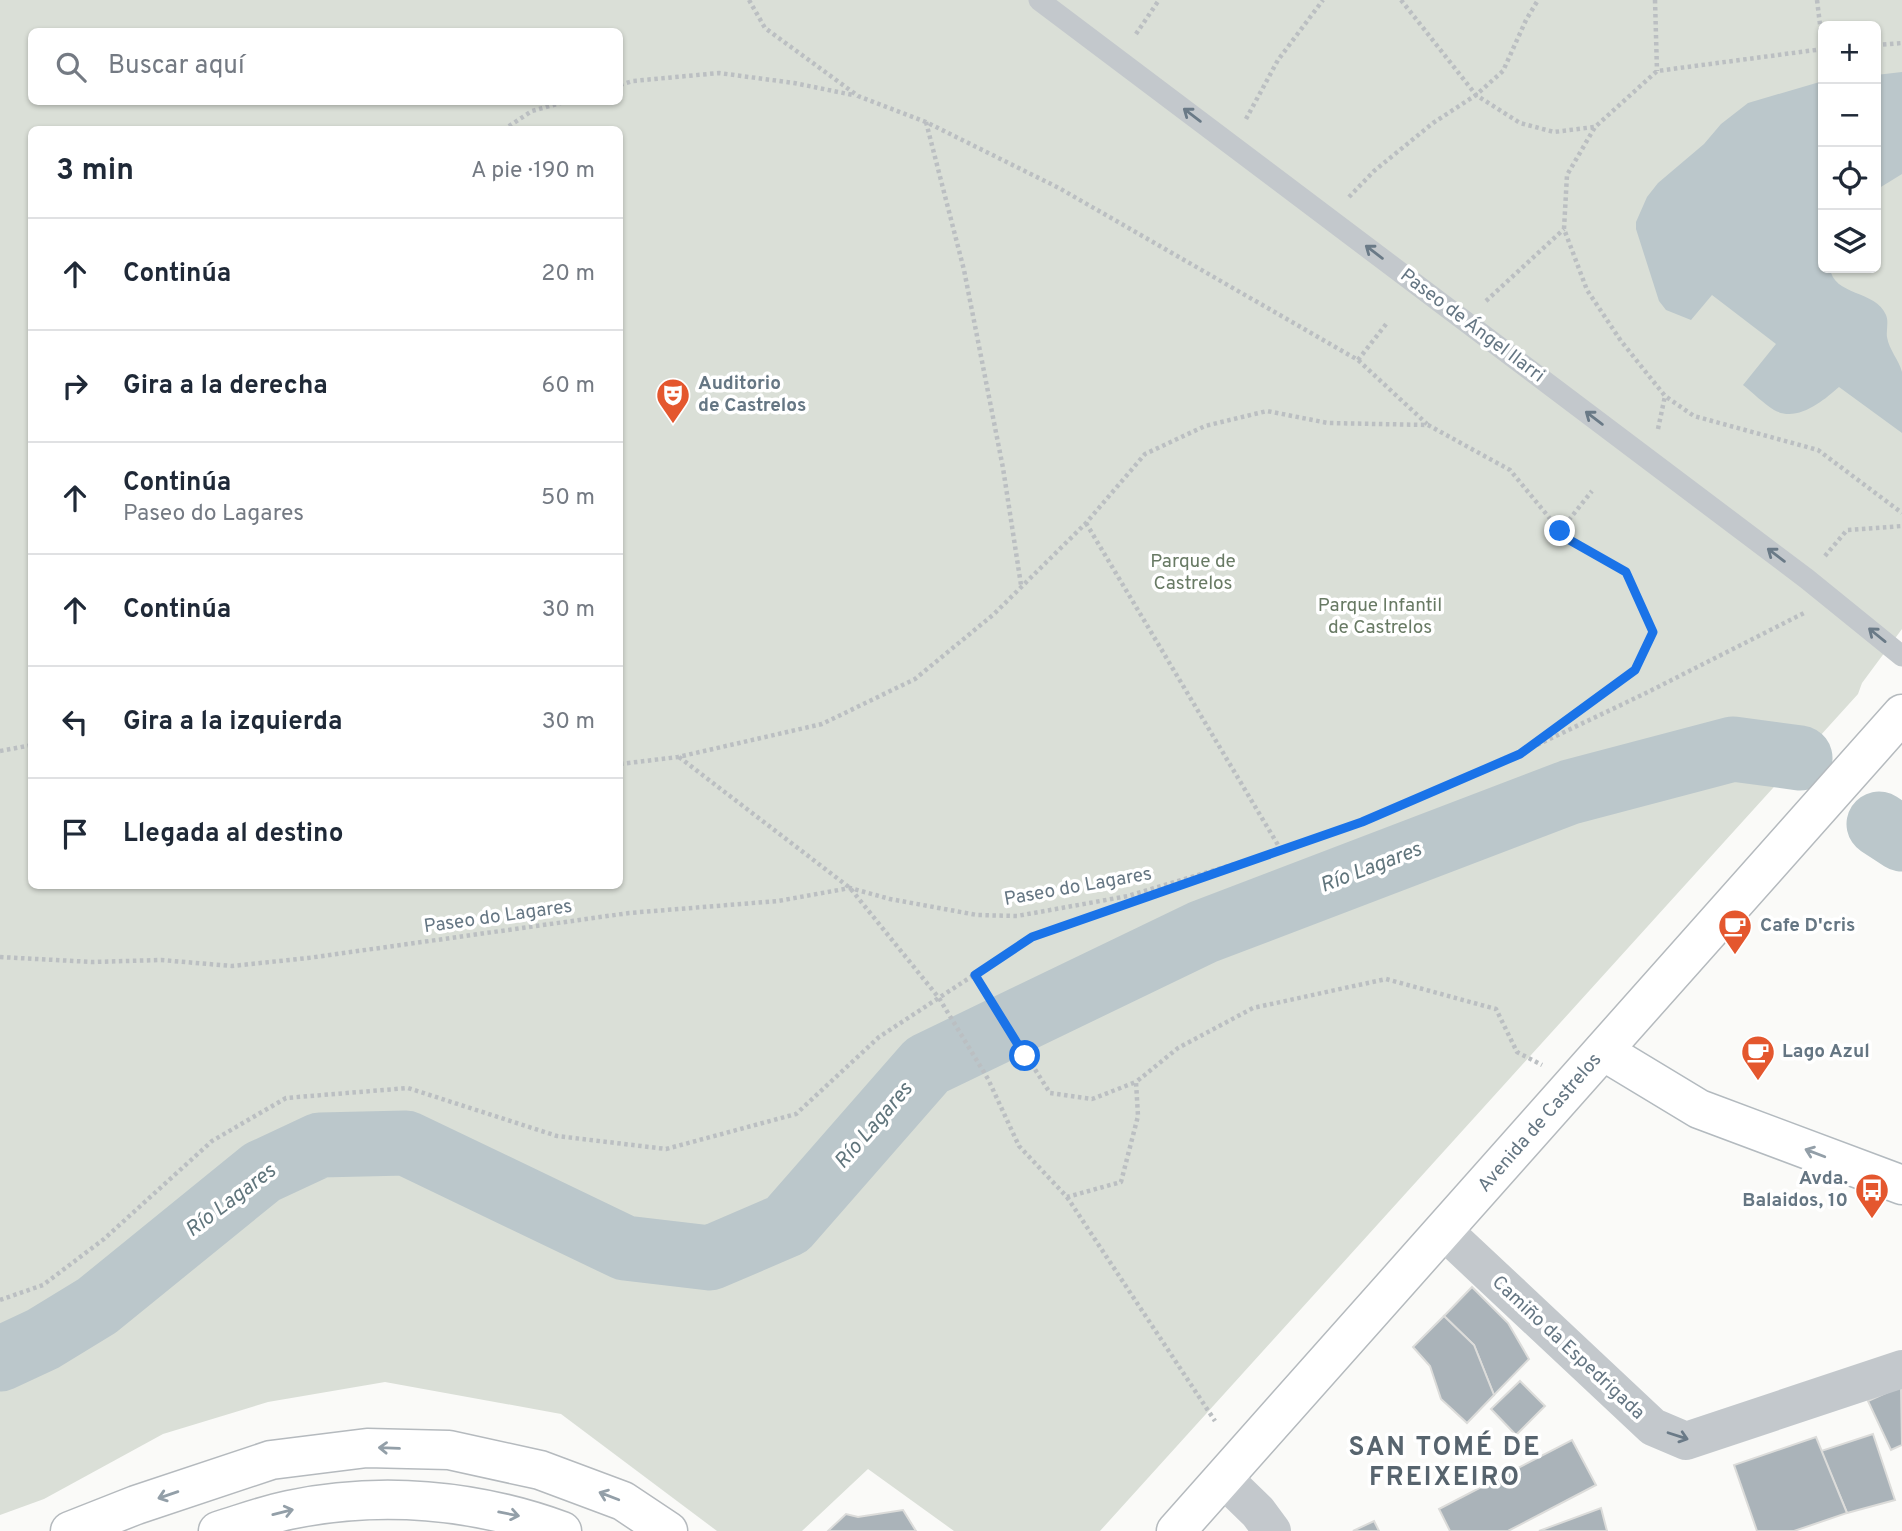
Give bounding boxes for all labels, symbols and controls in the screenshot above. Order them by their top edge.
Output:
map controls [1818,21,1881,273]
button: + [1818,21,1881,84]
search box [28,28,623,105]
icon: search [52,48,90,86]
text: Buscar aquí [108,50,245,83]
button: − [1818,84,1881,147]
one-way arrow [1183,107,1202,122]
button: locate [1818,147,1881,210]
text: 3 min [56,153,134,190]
text: A pie · 190 m [471,157,595,186]
button: layers [1818,210,1881,273]
one-way arrow [1365,244,1383,259]
icon: ahead [56,255,94,293]
text: Continúa [123,258,231,291]
text: 20 m [541,260,595,289]
street label: Paseo de Ángel Ilarri [1395,263,1550,388]
icon: right [56,367,94,405]
text: Gira a la derecha [123,370,328,403]
text: 60 m [542,372,595,401]
place label: Auditorio de Castrelos [698,372,806,418]
theatre icon: Auditorio de Castrelos [654,376,692,425]
one-way arrow [1585,411,1604,426]
text: Continúa [123,467,231,500]
icon: ahead [56,479,94,517]
text: 50 m [541,484,595,513]
text: Paseo do Lagares [123,500,304,529]
route end [1544,515,1575,546]
one-way arrow [1767,548,1786,563]
park label: Parque de Castrelos [1150,550,1236,596]
icon: ahead [56,591,94,629]
text: Continúa [123,594,231,627]
park label: Parque Infantil de Castrelos [1318,594,1442,640]
text: 30 m [542,596,595,625]
one-way arrow [1869,627,1887,643]
icon: left [56,703,94,741]
text: Gira a la izquierda [123,706,342,739]
text: 30 m [542,708,595,737]
icon: arrive [56,815,94,853]
text: Llegada al destino [123,818,343,851]
water label: Río Lagares [1316,836,1426,900]
street label: Paseo do Lagares [1002,862,1154,912]
street label: Paseo do Lagares [422,895,574,939]
cafe icon: Cafe D'cris [1716,907,1754,956]
place label: Cafe D'cris [1760,914,1855,938]
cafe icon: Lago Azul [1739,1033,1777,1082]
route start [1009,1040,1040,1071]
place label: Lago Azul [1782,1040,1870,1064]
street label: Avenida de Castrelos [1473,1048,1607,1198]
water label: Río Lagares [829,1077,919,1175]
one-way arrow [1805,1145,1827,1158]
water label: Río Lagares [180,1158,282,1244]
place label: Avda. Balaidos, 10 [1742,1167,1848,1213]
bus stop icon: Avda. Balaidos, 10 [1853,1171,1891,1220]
street label: Camiño da Espedrigada [1486,1271,1650,1425]
district label: SAN TOMÉ DE FREIXEIRO [1349,1430,1541,1495]
one-way arrow [1666,1431,1688,1444]
one-way arrow [378,1442,401,1455]
one-way arrow [157,1489,179,1502]
one-way arrow [599,1489,621,1502]
one-way arrow [271,1505,294,1518]
one-way arrow [497,1508,520,1521]

